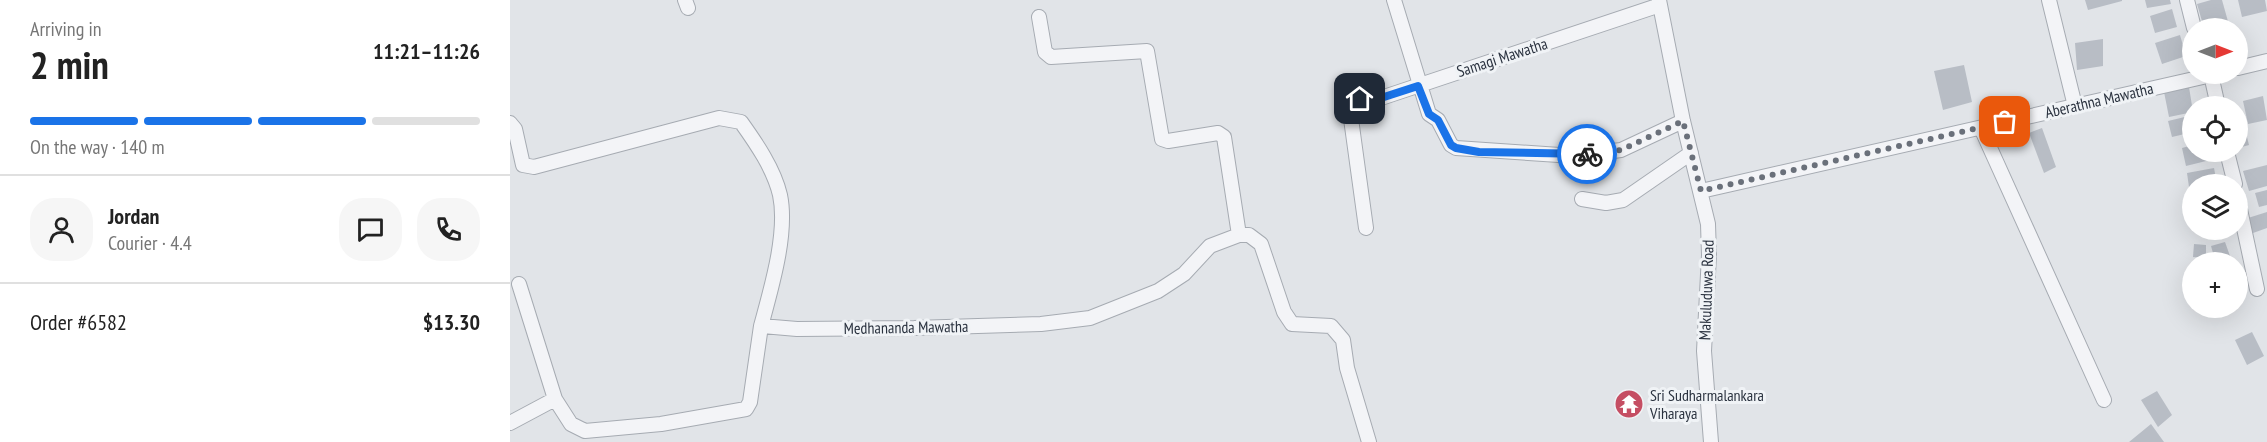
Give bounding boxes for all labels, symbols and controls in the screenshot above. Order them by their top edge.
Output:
text: Arriving in [30,16,102,42]
north arrow [2182,18,2248,84]
map controls [2182,18,2248,318]
street label: Samagi Mawatha [1454,33,1550,81]
text: 11:21–11:26 [373,37,480,65]
text: 2 min [30,39,109,90]
pin [1334,73,1385,124]
street label: Aberathna Mawatha [2043,78,2155,122]
icon: home [1343,82,1376,115]
pin [1979,96,2030,147]
button: locate [2182,96,2248,162]
icon: bag [1988,105,2021,138]
courier [1557,124,1617,184]
text: On the way · 140 m [30,134,165,160]
icon: bike [1571,138,1604,171]
button: layers [2182,174,2248,240]
button: person [30,198,93,261]
button: chat [339,198,402,261]
button: phone [417,198,480,261]
text: Jordan [108,202,159,230]
text: Courier · 4.4 [108,230,192,256]
street label: Makuluduwa Road [1694,239,1718,341]
button: + [2182,252,2248,318]
text: Order #6582 [30,308,127,336]
text: $13.30 [423,308,480,336]
street label: Medhananda Mawatha [844,316,968,338]
place label: Sri Sudharmalankara Viharaya [1649,385,1764,423]
temple icon: Sri Sudharmalankara Viharaya [1613,388,1645,420]

